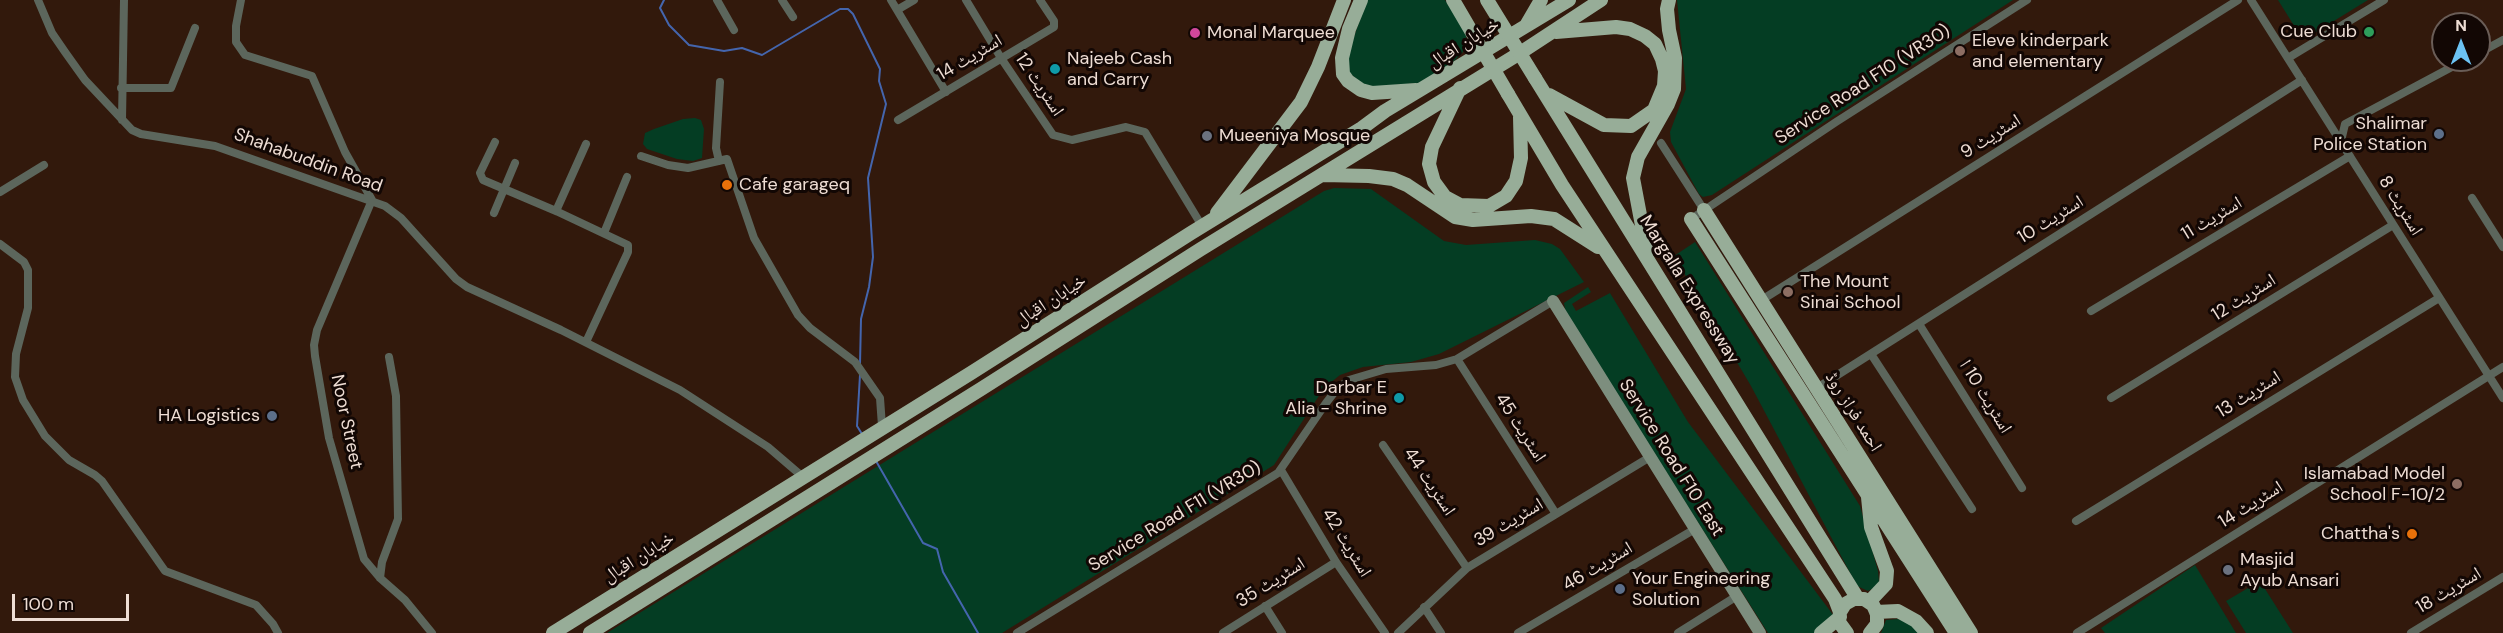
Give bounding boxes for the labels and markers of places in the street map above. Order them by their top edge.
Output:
place label: Cue Club [2280,21,2357,43]
place label: Monal Marquee [1207,22,1335,44]
marker: Cue Club [2362,25,2376,39]
marker: Monal Marquee [1188,26,1202,40]
place label: Eleve kinderpark and elementary [1972,30,2109,72]
marker: Eleve kinderpark and elementary [1953,44,1967,58]
place label: Najeeb Cash and Carry [1067,48,1172,90]
marker: Najeeb Cash and Carry [1048,62,1062,76]
place label: Shalimar Police Station [2313,113,2427,156]
place label: Mueeniya Mosque [1219,125,1370,147]
marker: Shalimar Police Station [2432,127,2446,141]
marker: Mueeniya Mosque [1200,129,1214,143]
place label: Cafe garageq [739,174,850,196]
marker: Cafe garageq [720,178,734,192]
place label: The Mount Sinai School [1800,271,1900,314]
marker: The Mount Sinai School [1781,285,1795,299]
place label: Darbar E Alia - Shrine [1285,377,1387,420]
marker: Darbar E Alia - Shrine [1392,391,1406,405]
place label: HA Logistics [158,405,260,427]
marker: HA Logistics [265,409,279,423]
place label: Islamabad Model School F-10/2 [2304,463,2445,506]
marker: Islamabad Model School F-10/2 [2450,477,2464,491]
place label: Chattha's [2321,523,2400,545]
marker: Chattha's [2405,527,2419,541]
place label: Masjid Ayub Ansari [2240,549,2339,592]
marker: Masjid Ayub Ansari [2221,563,2235,577]
place label: Your Engineering Solution [1632,568,1770,610]
marker: Your Engineering Solution [1613,582,1627,596]

